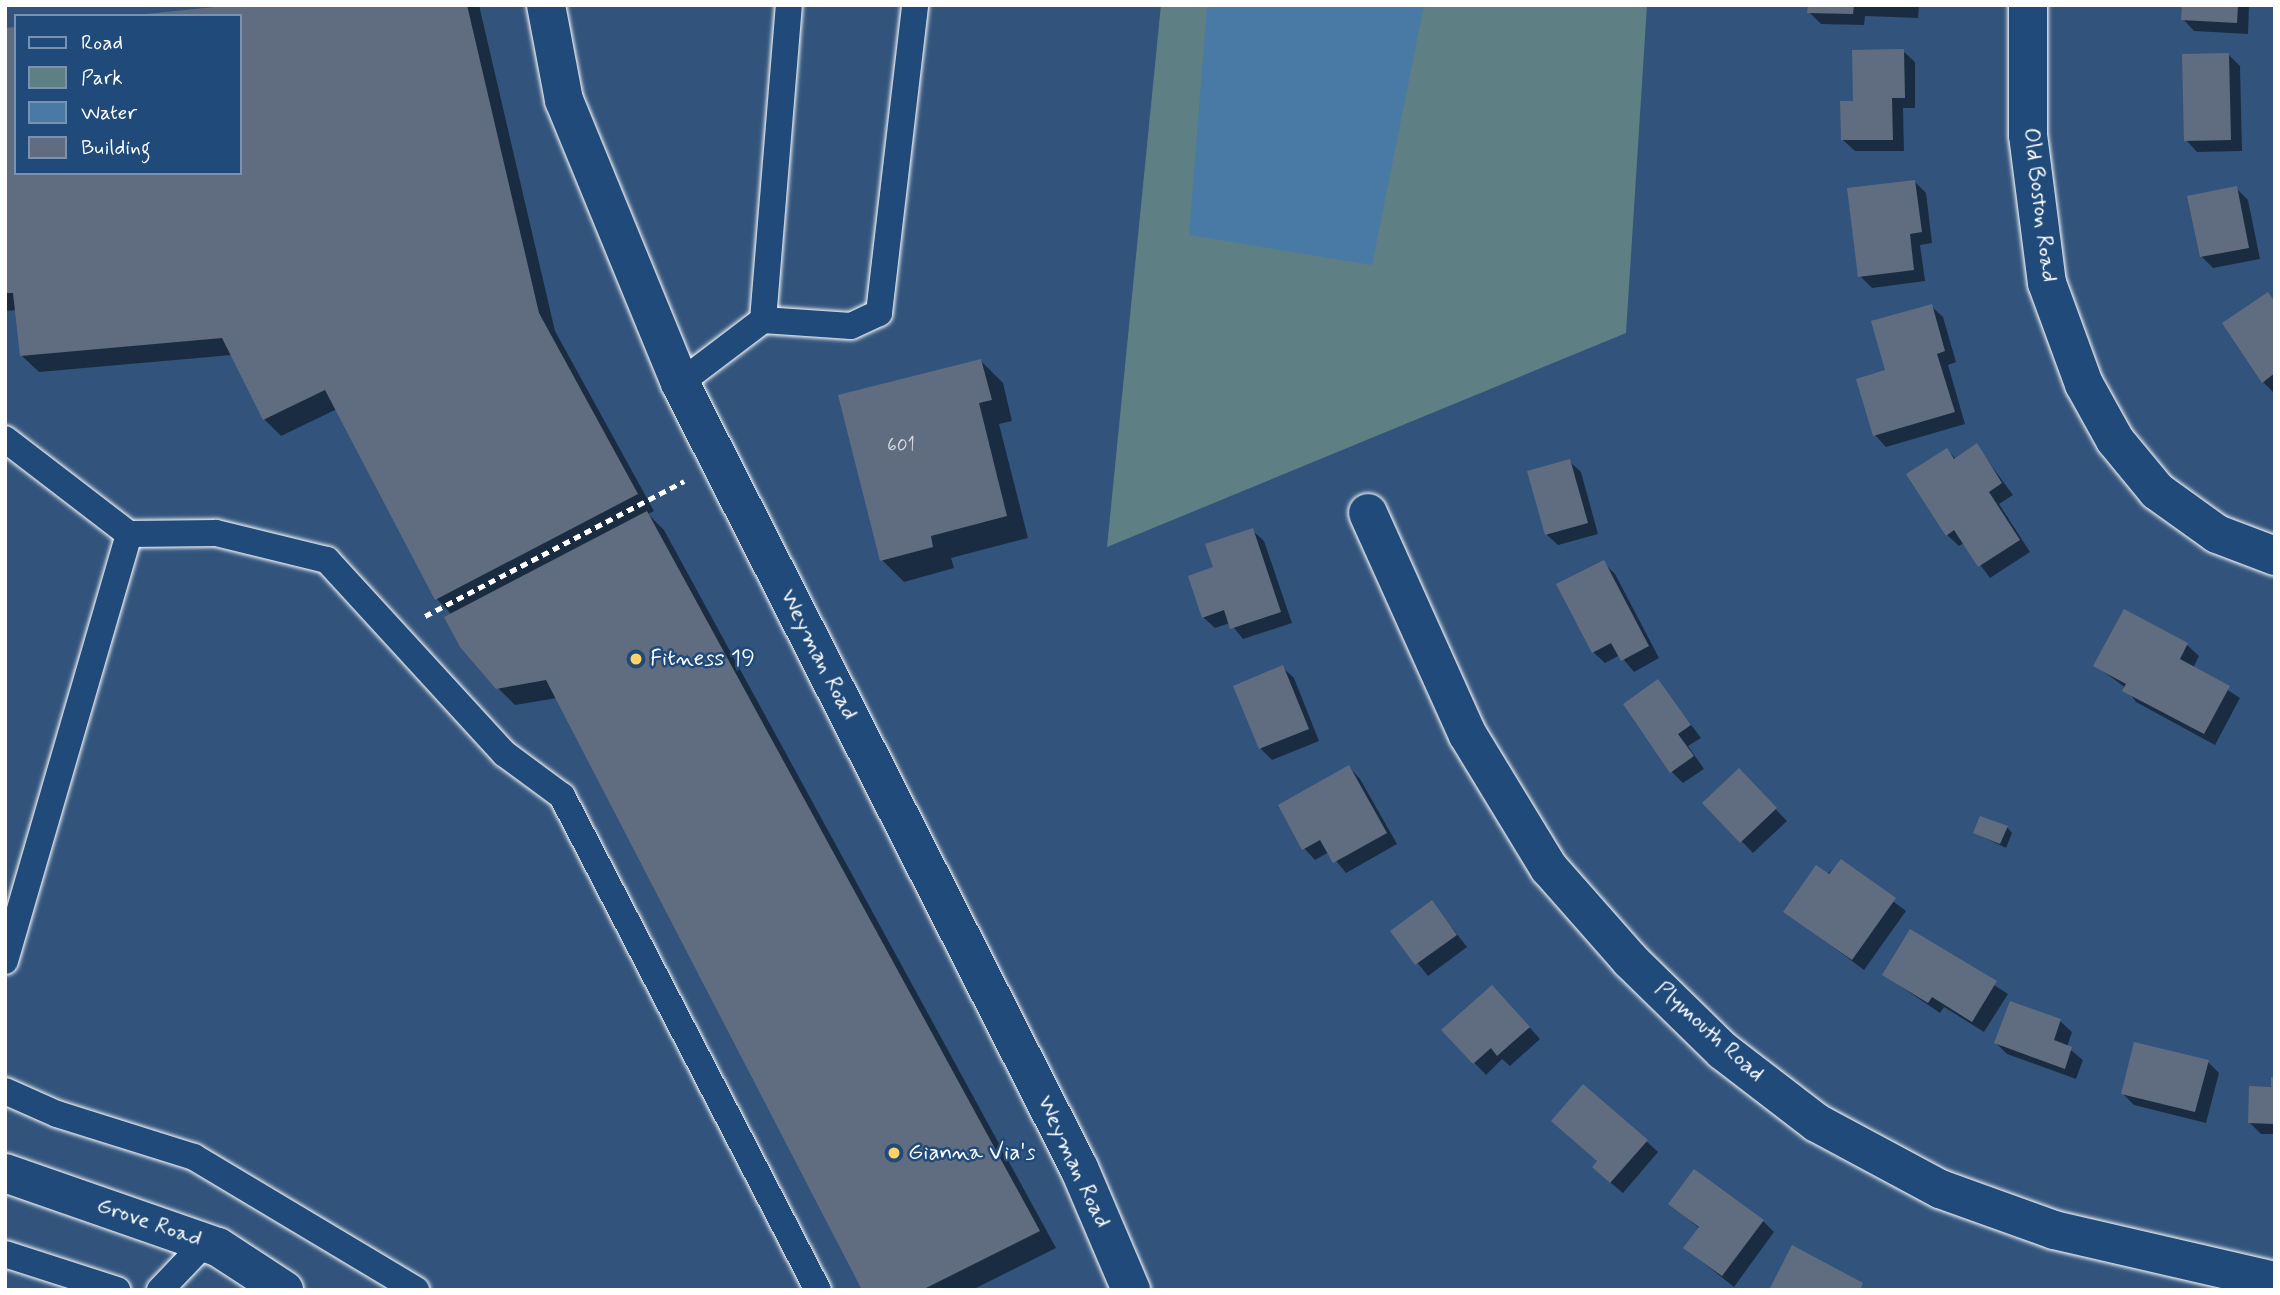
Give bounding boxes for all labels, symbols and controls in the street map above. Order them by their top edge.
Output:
legend [14,14,242,175]
text: Road [81,29,123,57]
text: Park [81,64,123,92]
text: Water [81,99,137,127]
street label: Old Boston Road [2016,128,2062,282]
text: Building [81,134,151,162]
house number: 601 [887,435,915,457]
street label: Weyman Road [773,585,863,725]
place label: Fitness 19 [650,645,755,673]
marker: Fitness 19 [628,651,644,667]
street label: Plymouth Road [1649,976,1769,1088]
street label: Weyman Road [1030,1091,1116,1233]
place label: Gianna Via's [908,1139,1036,1167]
marker: Gianna Via's [886,1145,902,1161]
street label: Grove Road [94,1192,204,1254]

